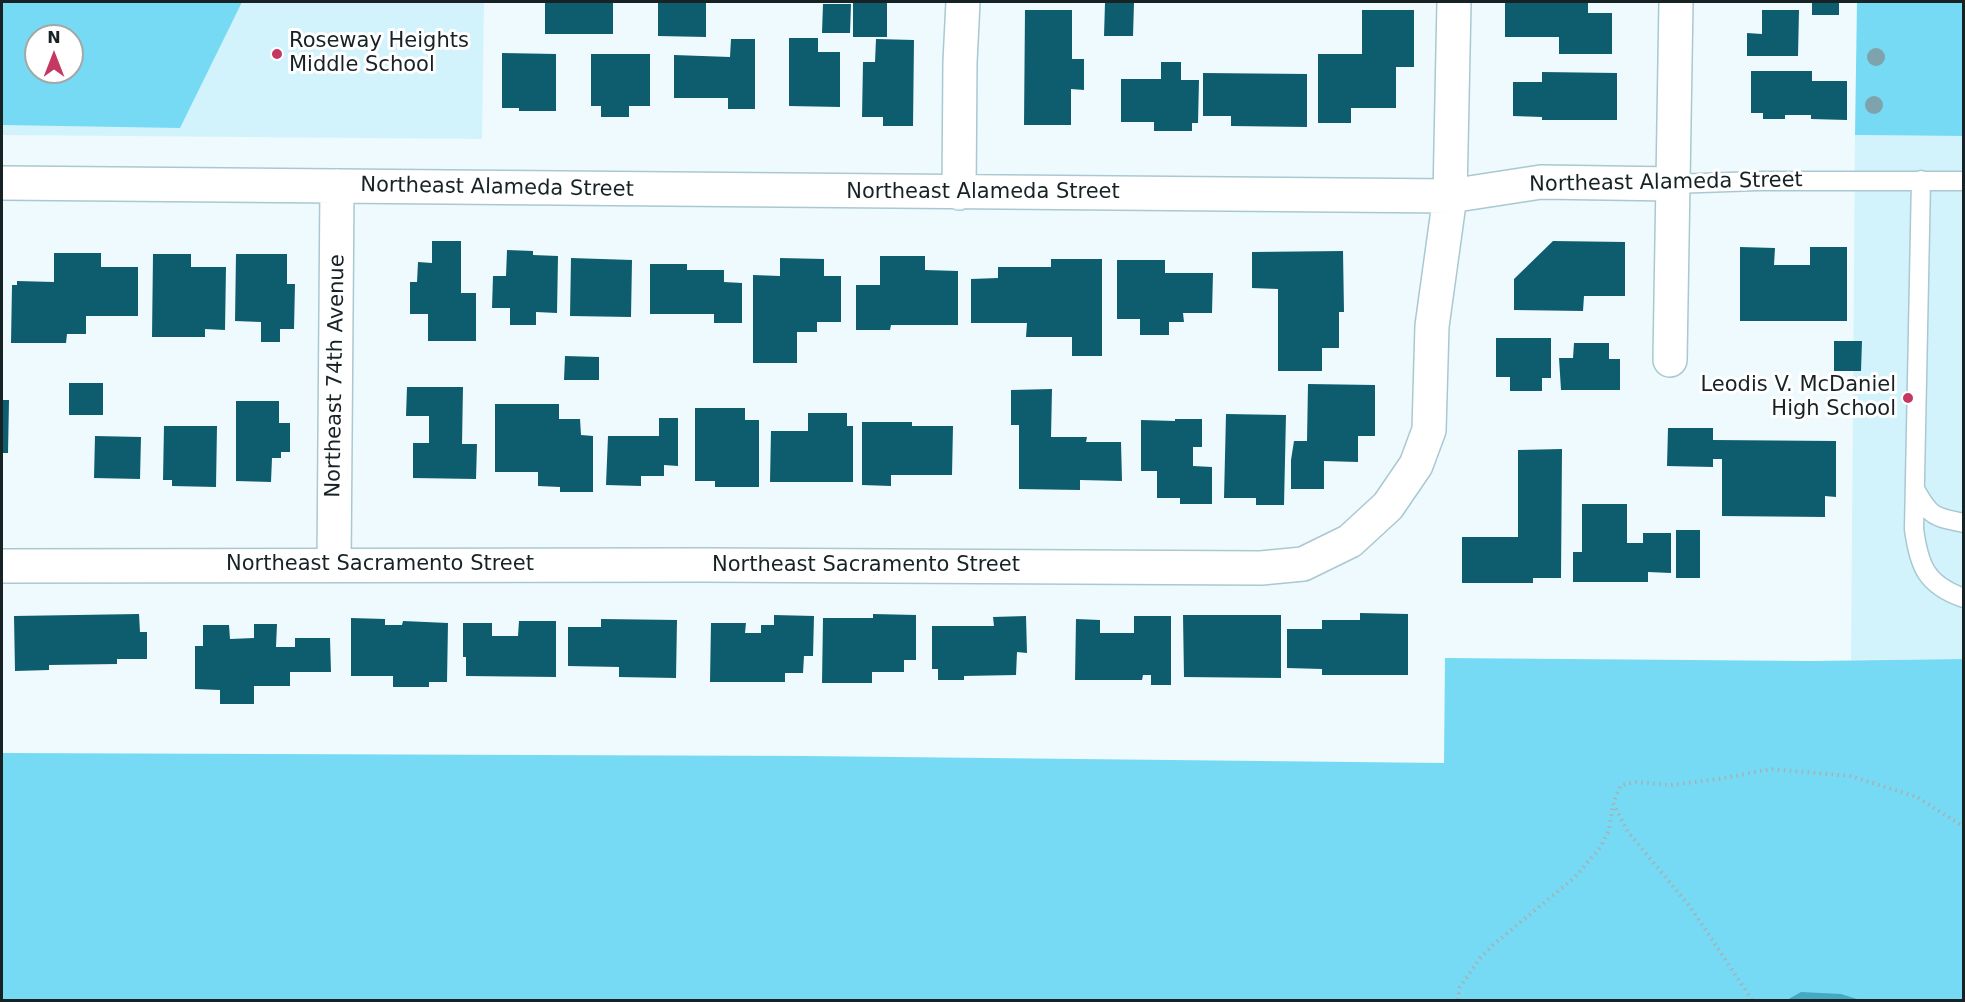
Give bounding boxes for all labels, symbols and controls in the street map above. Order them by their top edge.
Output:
north arrow [24,24,84,84]
text: N [47,28,61,47]
place label: Roseway Heights Middle School [289,29,469,79]
marker: Roseway Heights Middle School [270,47,284,61]
street label: Northeast Alameda Street [1529,168,1803,198]
street label: Northeast Alameda Street [360,173,634,203]
street label: Northeast Alameda Street [846,180,1120,206]
street label: Northeast 74th Avenue [321,254,351,498]
place label: Leodis V. McDaniel High School [1701,373,1896,423]
marker: Leodis V. McDaniel High School [1901,391,1915,405]
street label: Northeast Sacramento Street [226,552,534,578]
street label: Northeast Sacramento Street [712,553,1020,579]

